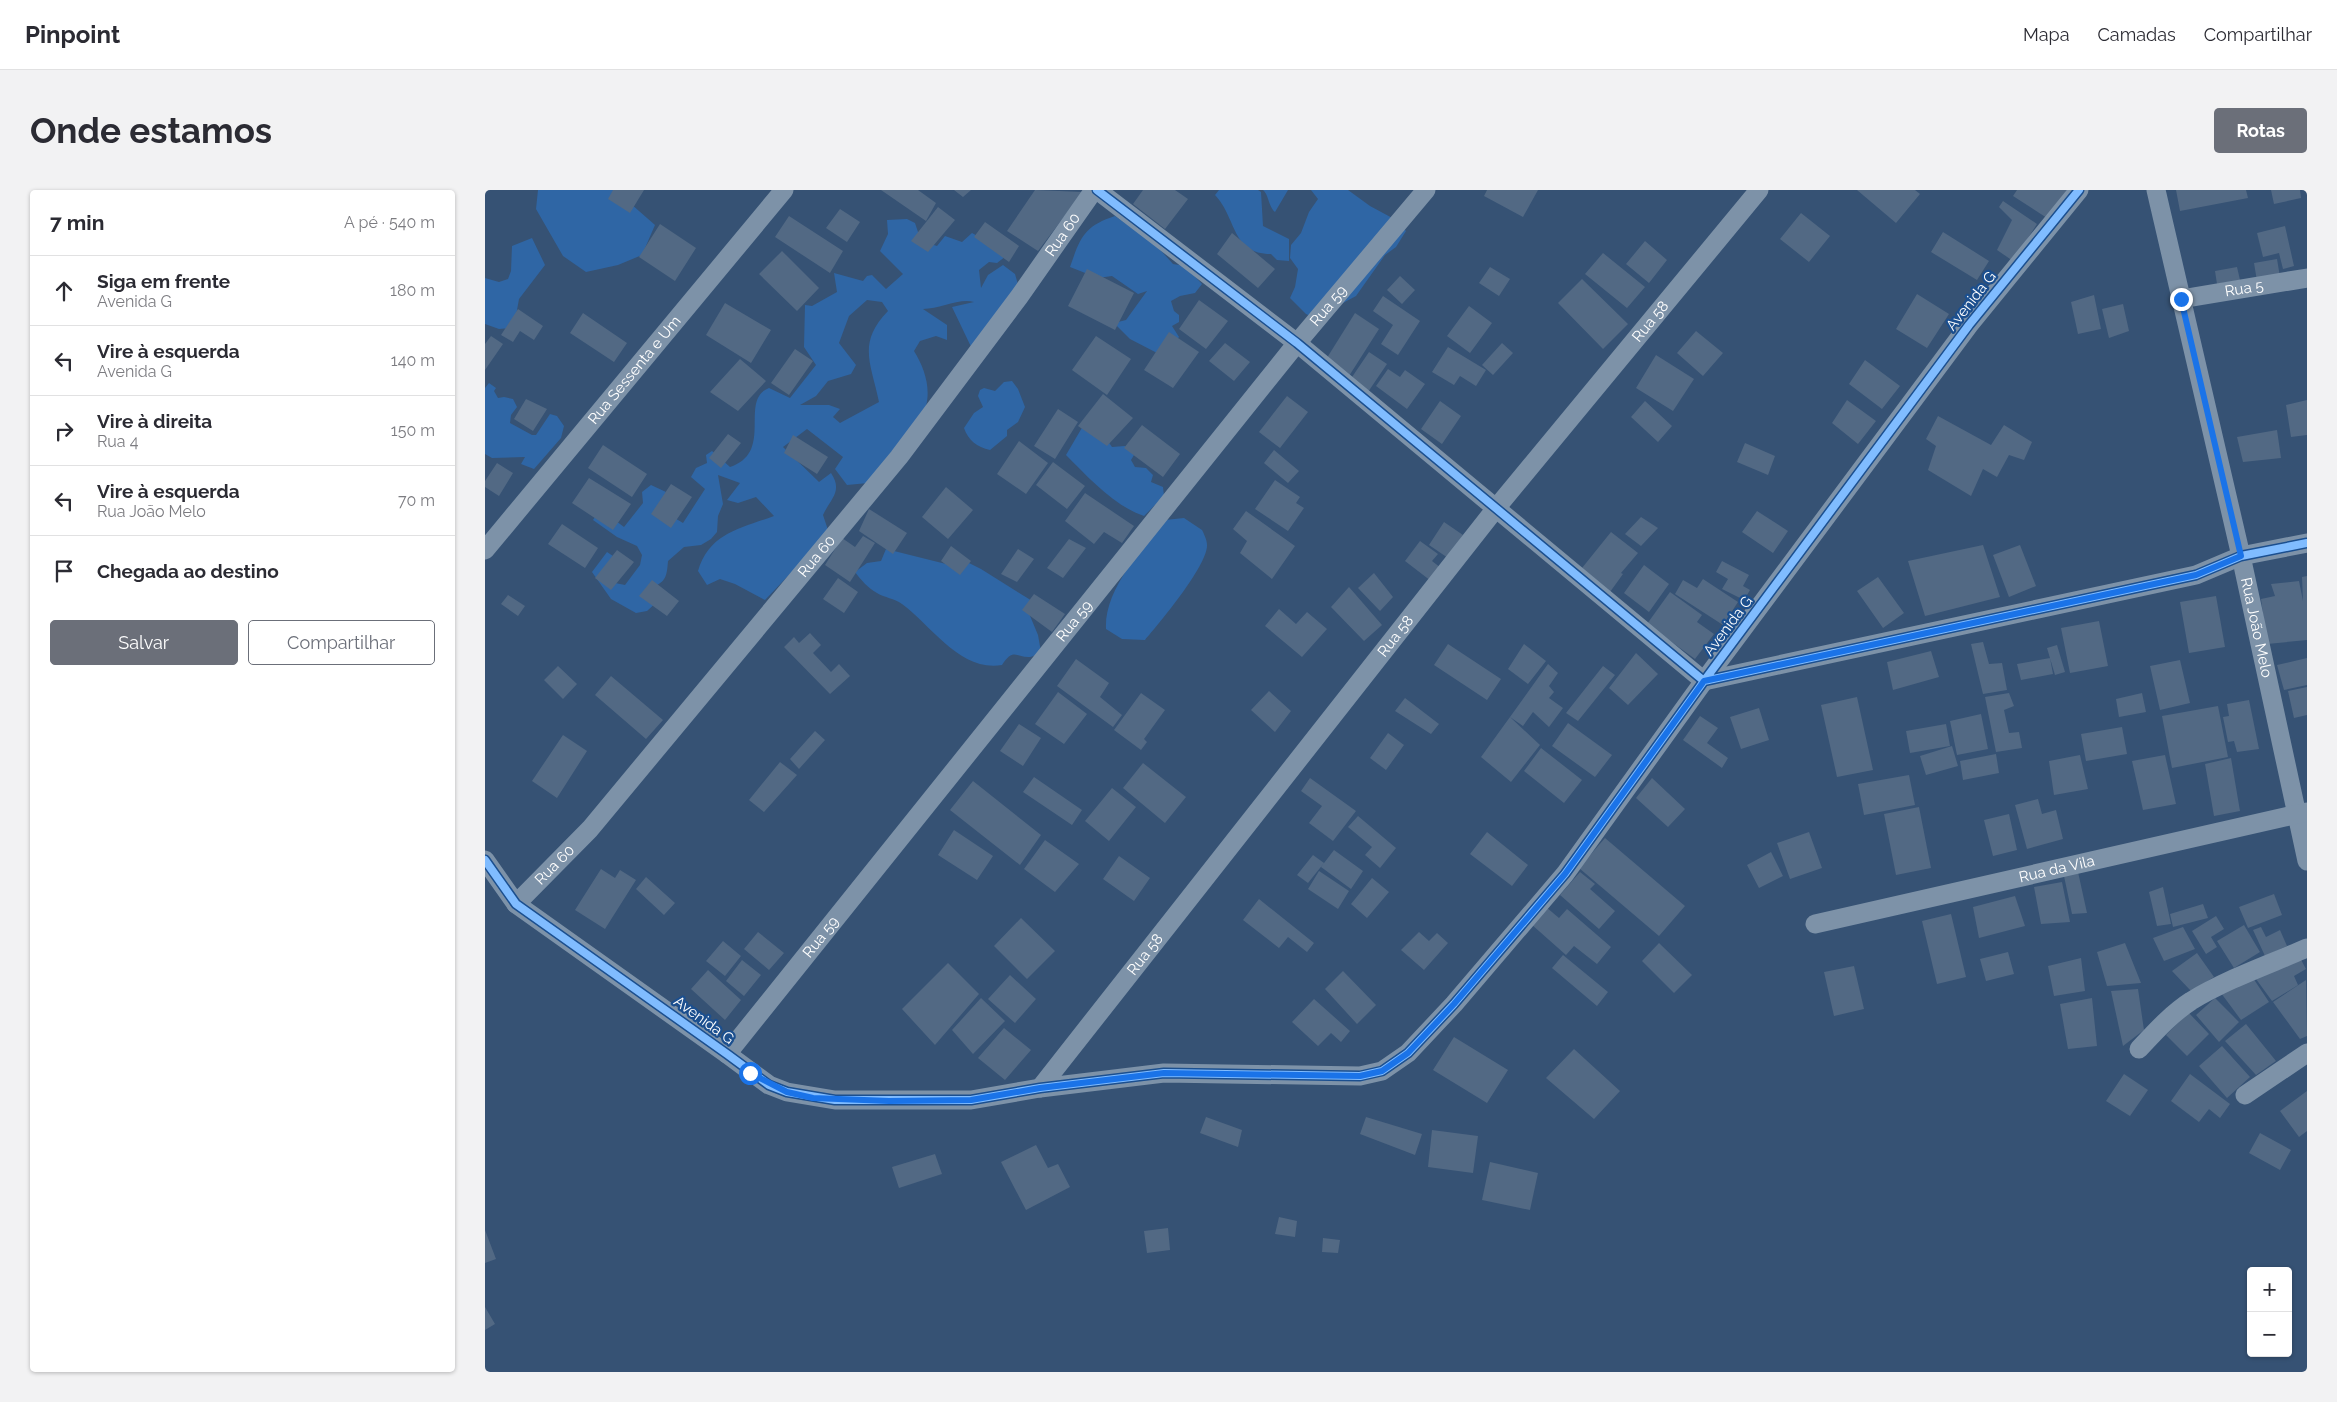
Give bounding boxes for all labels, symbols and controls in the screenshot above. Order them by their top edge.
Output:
text: Pinpoint [25,20,120,49]
text: Mapa [2023,24,2069,45]
text: Camadas [2097,24,2176,45]
text: Compartilhar [2204,24,2312,45]
button: Rotas [2214,108,2307,153]
text: Onde estamos [30,110,272,151]
text: 7 min [50,210,104,235]
street label: Rua 60 [1041,210,1084,260]
text: A pé · 540 m [344,213,435,232]
street label: Avenida G [1942,268,2000,334]
text: Siga em frente [97,270,230,292]
street label: Rua 5 [2224,276,2265,301]
icon: ahead [50,277,78,305]
text: 180 m [390,281,435,300]
street label: Rua 59 [1306,282,1351,330]
route end [2170,288,2193,311]
text: Avenida G [97,292,172,311]
street label: Rua 58 [1628,297,1673,346]
street label: Rua Sessenta e Um [584,312,685,428]
text: Vire à esquerda [97,340,240,362]
icon: left [50,347,78,375]
text: 140 m [391,351,435,370]
text: Avenida G [97,362,172,381]
text: Vire à direita [97,410,212,432]
icon: right [50,417,78,445]
text: 150 m [391,421,435,440]
text: Rua 4 [97,432,138,451]
text: Vire à esquerda [97,480,240,502]
icon: left [50,487,78,515]
text: 70 m [398,491,435,510]
text: Rua João Melo [97,502,206,521]
street label: Rua 60 [794,532,839,581]
icon: arrive [50,557,78,585]
text: Chegada ao destino [97,560,279,582]
street label: Rua João Melo [2237,576,2276,679]
street label: Avenida G [1700,593,1756,659]
street label: Rua 59 [1052,597,1096,645]
street label: Rua 58 [1374,612,1417,660]
button: Salvar [50,620,238,665]
button: Compartilhar [248,620,435,665]
street label: Rua 60 [531,841,578,889]
street label: Rua da Vila [2017,852,2096,886]
street label: Rua 59 [799,913,843,961]
street label: Rua 58 [1123,930,1167,979]
street label: Avenida G [670,992,738,1048]
route start [739,1062,762,1085]
map controls [2247,1267,2292,1357]
button: + [2247,1267,2292,1312]
button: − [2247,1312,2292,1357]

